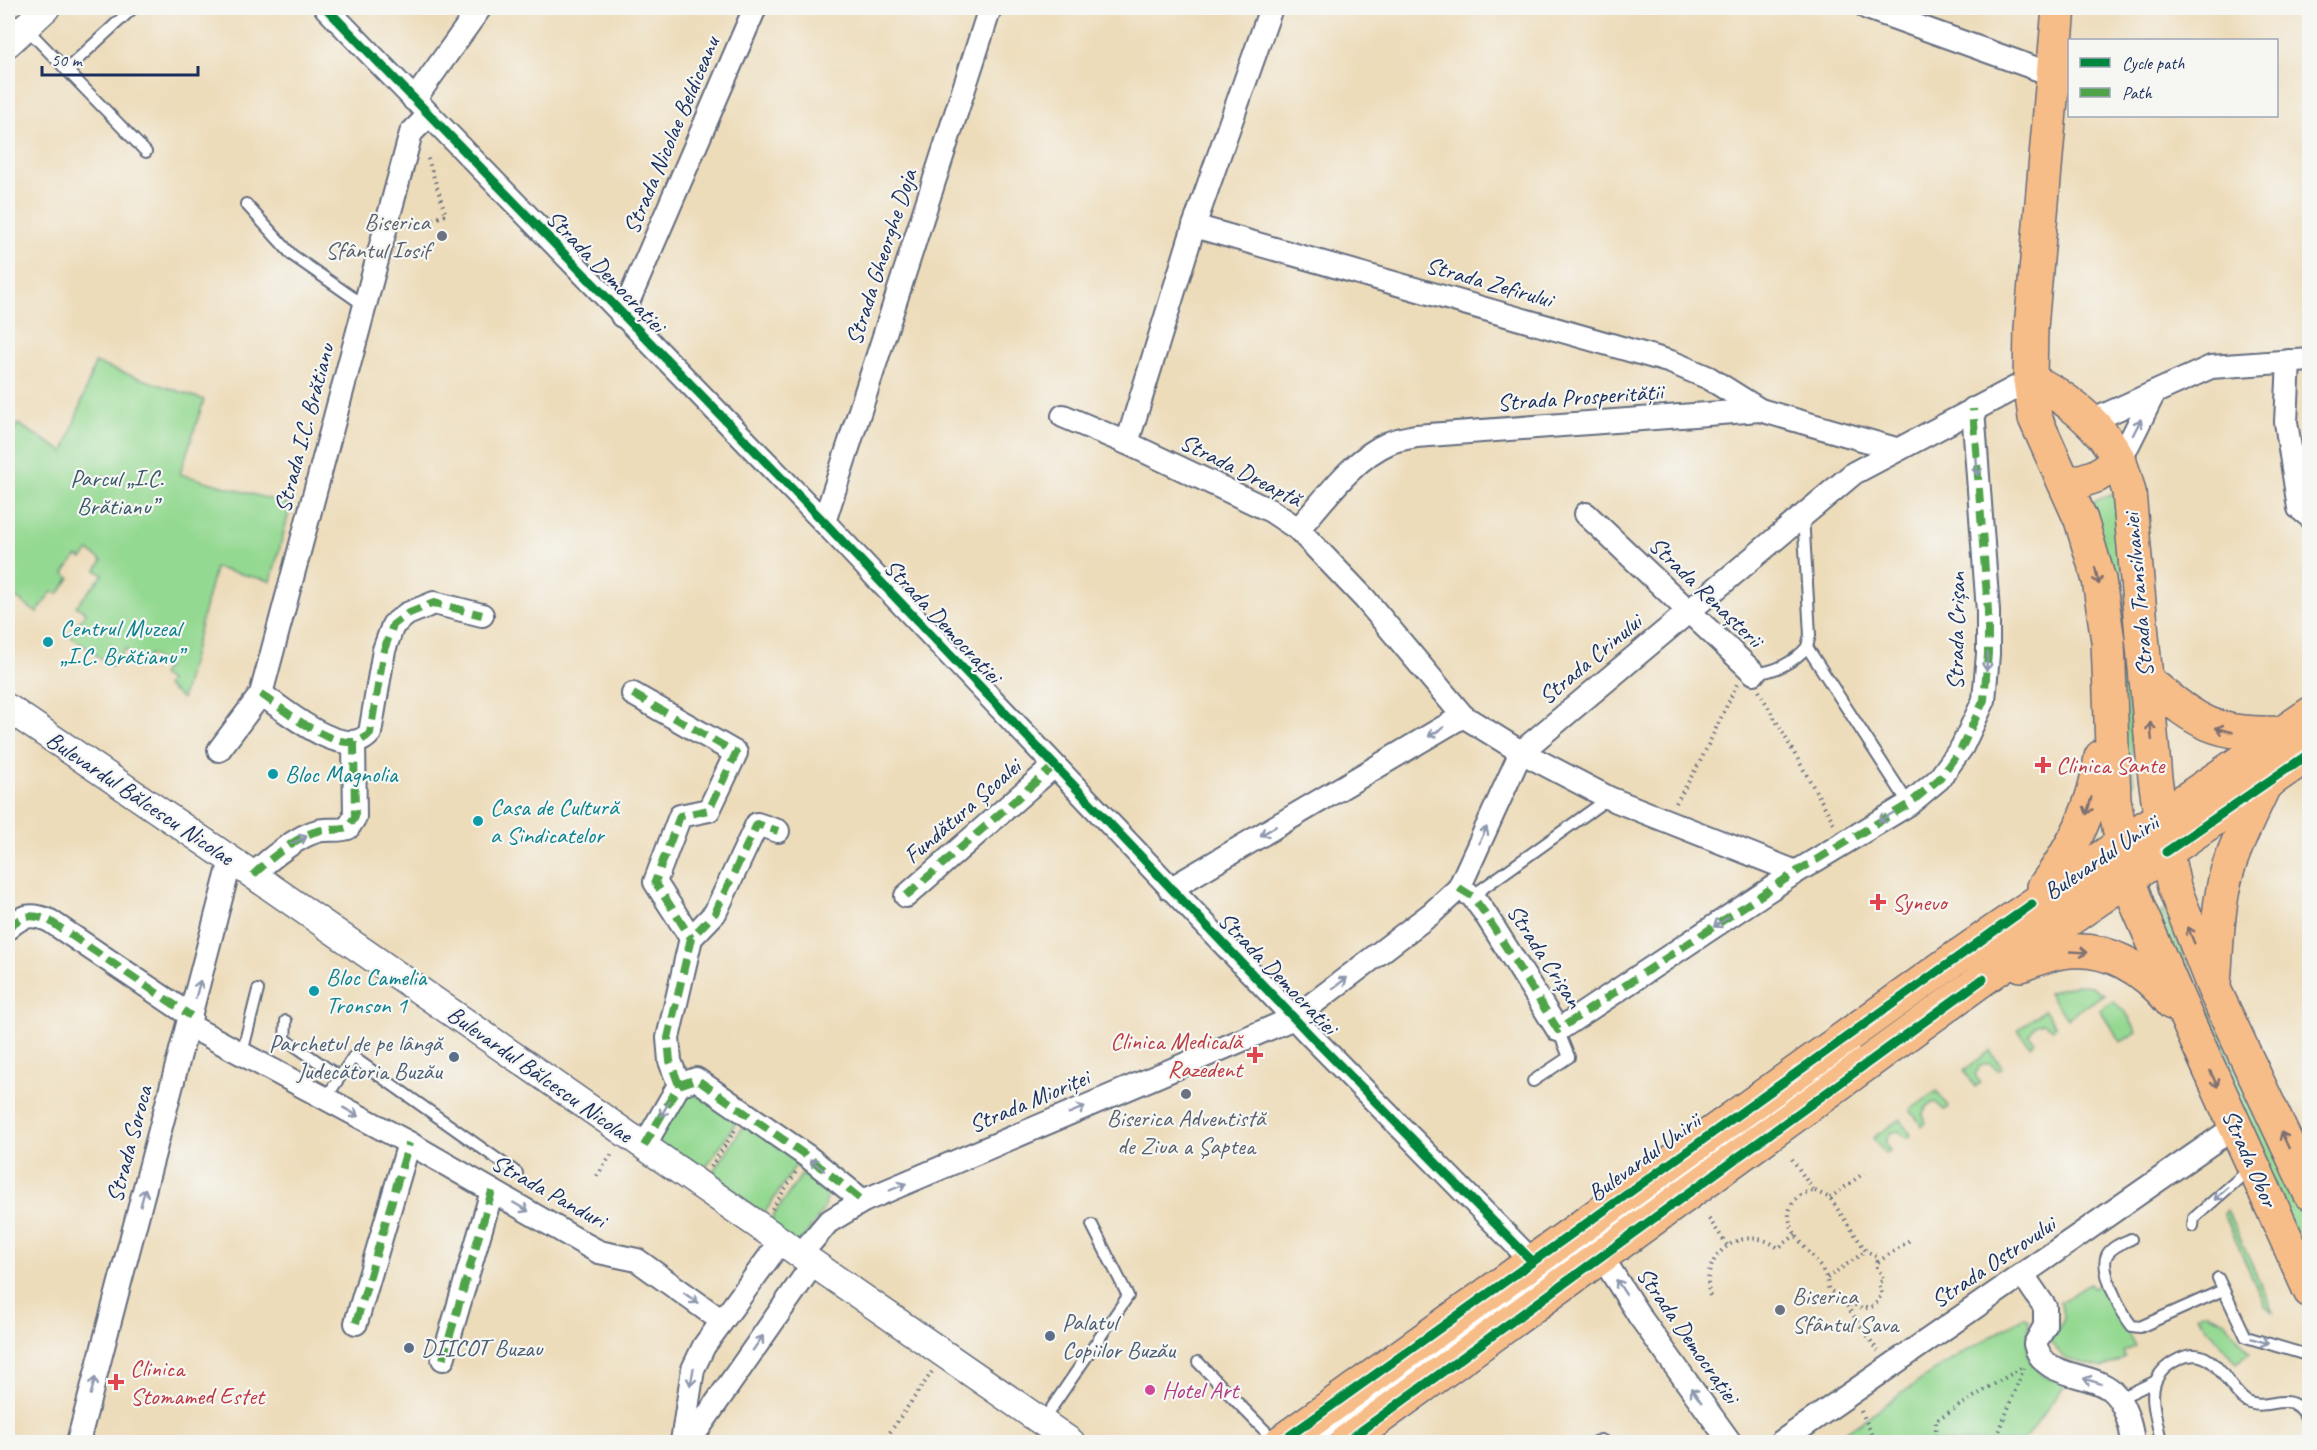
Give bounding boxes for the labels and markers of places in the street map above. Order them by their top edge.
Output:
place label: Biserica Sfântul Iosif [325,207,435,265]
marker: Biserica Sfântul Iosif [435,229,449,243]
place label: Centrul Muzeal „I.C. Brătianu” [60,613,188,671]
marker: Centrul Muzeal „I.C. Brătianu” [41,635,55,649]
place label: Clinica Sante [2056,750,2167,780]
marker: Clinica Sante [2034,756,2052,774]
place label: Bloc Magnolia [285,759,399,789]
marker: Bloc Magnolia [266,767,280,781]
place label: Casa de Cultură a Sindicatelor [490,792,621,850]
marker: Casa de Cultură a Sindicatelor [471,814,485,828]
place label: Synevo [1892,887,1949,917]
marker: Synevo [1869,893,1887,911]
place label: Bloc Camelia Tronson 1 [326,962,427,1020]
marker: Bloc Camelia Tronson 1 [307,984,321,998]
place label: Clinica Medicală Razedent [1110,1026,1244,1084]
place label: Parchetul de pe lângă Judecătoria Buzău [269,1028,445,1086]
marker: Clinica Medicală Razedent [1246,1046,1264,1064]
marker: Parchetul de pe lângă Judecătoria Buzău [447,1050,461,1064]
marker: Biserica Adventistă de Ziua a Șaptea [1179,1087,1193,1101]
place label: Biserica Adventistă de Ziua a Șaptea [1107,1103,1268,1161]
place label: Biserica Sfântul Sava [1792,1281,1900,1339]
marker: Biserica Sfântul Sava [1773,1303,1787,1317]
place label: Palatul Copiilor Buzău [1062,1307,1177,1365]
marker: Palatul Copiilor Buzău [1043,1329,1057,1343]
place label: DIICOT Buzau [421,1333,545,1363]
marker: DIICOT Buzau [402,1341,416,1355]
place label: Clinica Stomamed Estet [130,1353,266,1411]
marker: Clinica Stomamed Estet [107,1373,125,1391]
place label: Hotel Art [1162,1375,1240,1405]
marker: Hotel Art [1143,1383,1157,1397]

